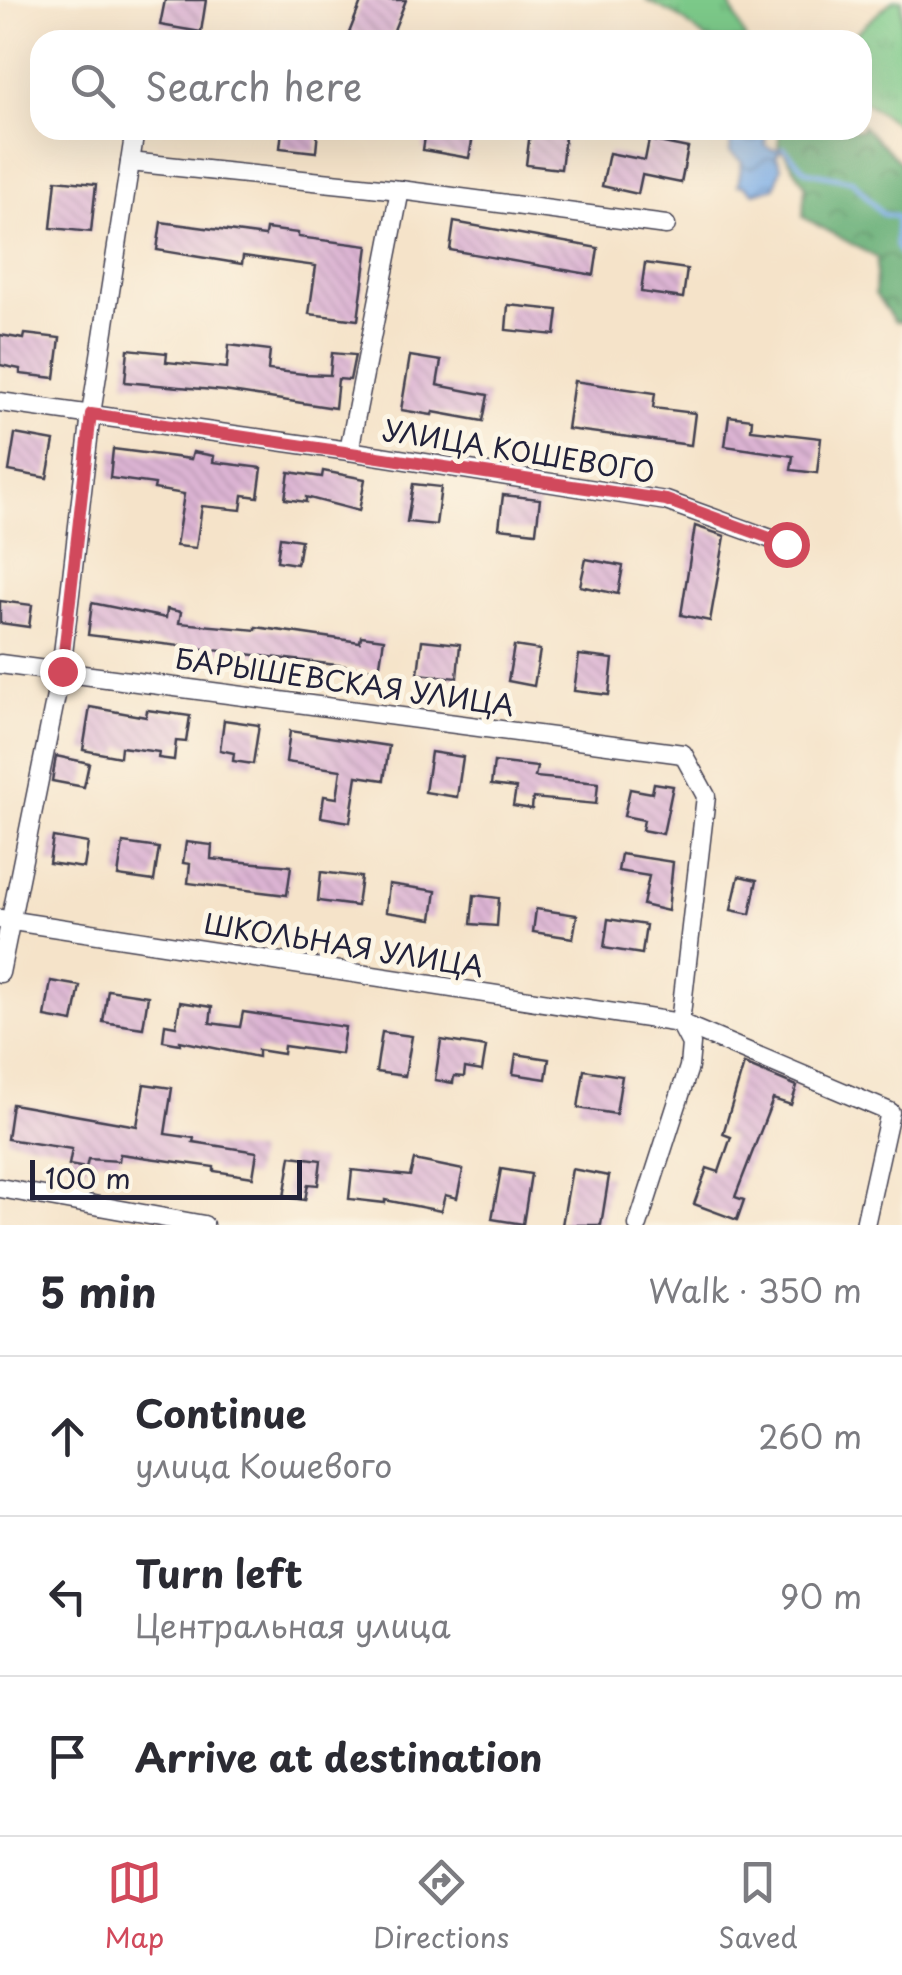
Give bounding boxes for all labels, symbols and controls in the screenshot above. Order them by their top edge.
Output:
search box [30,30,872,140]
text: Search here [145,57,362,114]
icon: search [65,58,120,113]
street label: УЛИЦА КОШЕВОГО [380,407,658,493]
route start [764,522,810,568]
street label: БАРЫШЕВСКАЯ УЛИЦА [173,636,517,726]
route end [40,649,86,695]
street label: ШКОЛЬНАЯ УЛИЦА [201,901,487,987]
scale bar [30,1155,302,1200]
text: 100 m [45,1156,131,1199]
text: 5 min [40,1259,157,1322]
text: Walk · 350 m [649,1266,862,1314]
text: Continue [135,1384,306,1441]
icon: ahead [40,1409,95,1464]
text: 260 m [758,1412,862,1460]
text: улица Кошевого [135,1441,392,1489]
text: Turn left [135,1544,303,1601]
icon: left [40,1569,95,1624]
text: 90 m [780,1572,862,1620]
text: Центральная улица [135,1601,451,1649]
text: Arrive at destination [135,1728,543,1785]
icon: arrive [40,1729,95,1784]
tab: Map [104,1855,164,1958]
tab: Directions [373,1855,509,1958]
tab: Saved [718,1855,798,1958]

